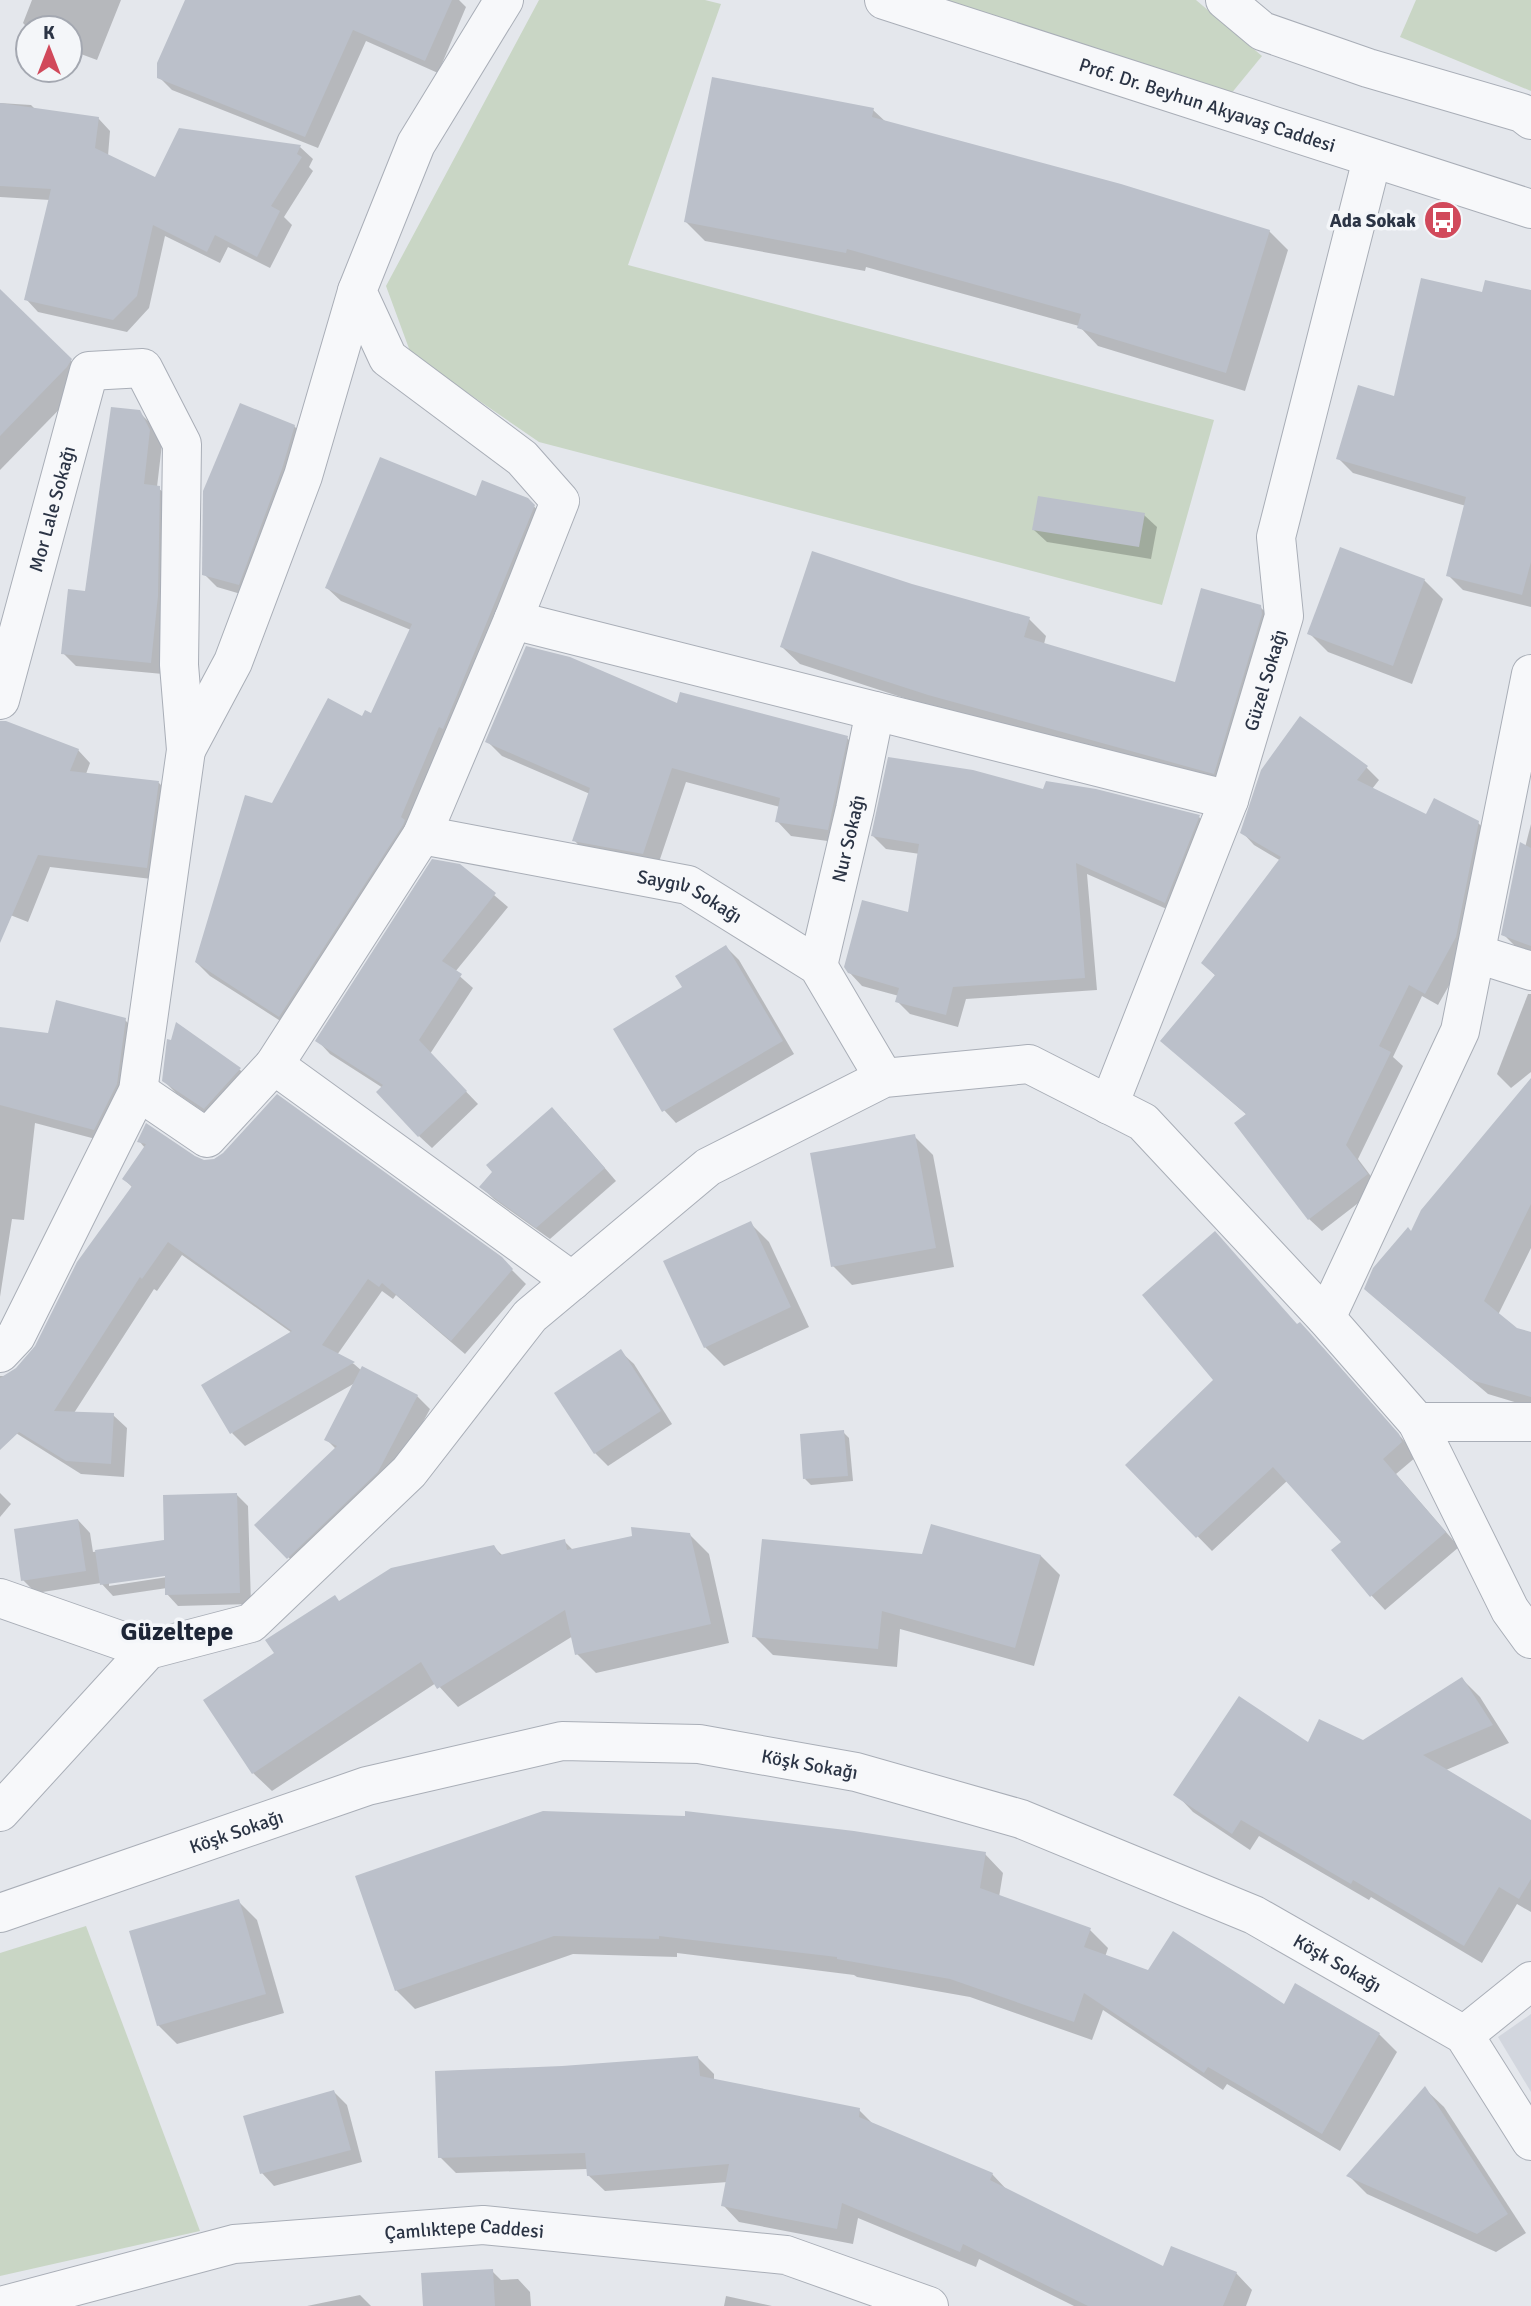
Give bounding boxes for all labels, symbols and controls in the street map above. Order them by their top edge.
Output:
north arrow [14,14,84,84]
text: K [43,21,55,45]
street label: Prof. Dr. Beyhun Akyavaş Caddesi [1076,53,1338,158]
bus stop icon: Ada Sokak [1422,199,1464,241]
place label: Ada Sokak [1330,209,1416,233]
street label: Mor Lale Sokağı [24,443,81,575]
street label: Güzel Sokağı [1239,627,1292,734]
street label: Nur Sokağı [827,793,871,885]
street label: Saygılı Sokağı [635,865,746,929]
district label: Güzeltepe [121,1616,233,1648]
street label: Köşk Sokağı [759,1744,860,1785]
street label: Köşk Sokağı [186,1805,287,1860]
street label: Köşk Sokağı [1289,1929,1386,1998]
street label: Çamlıktepe Caddesi [384,2214,545,2245]

